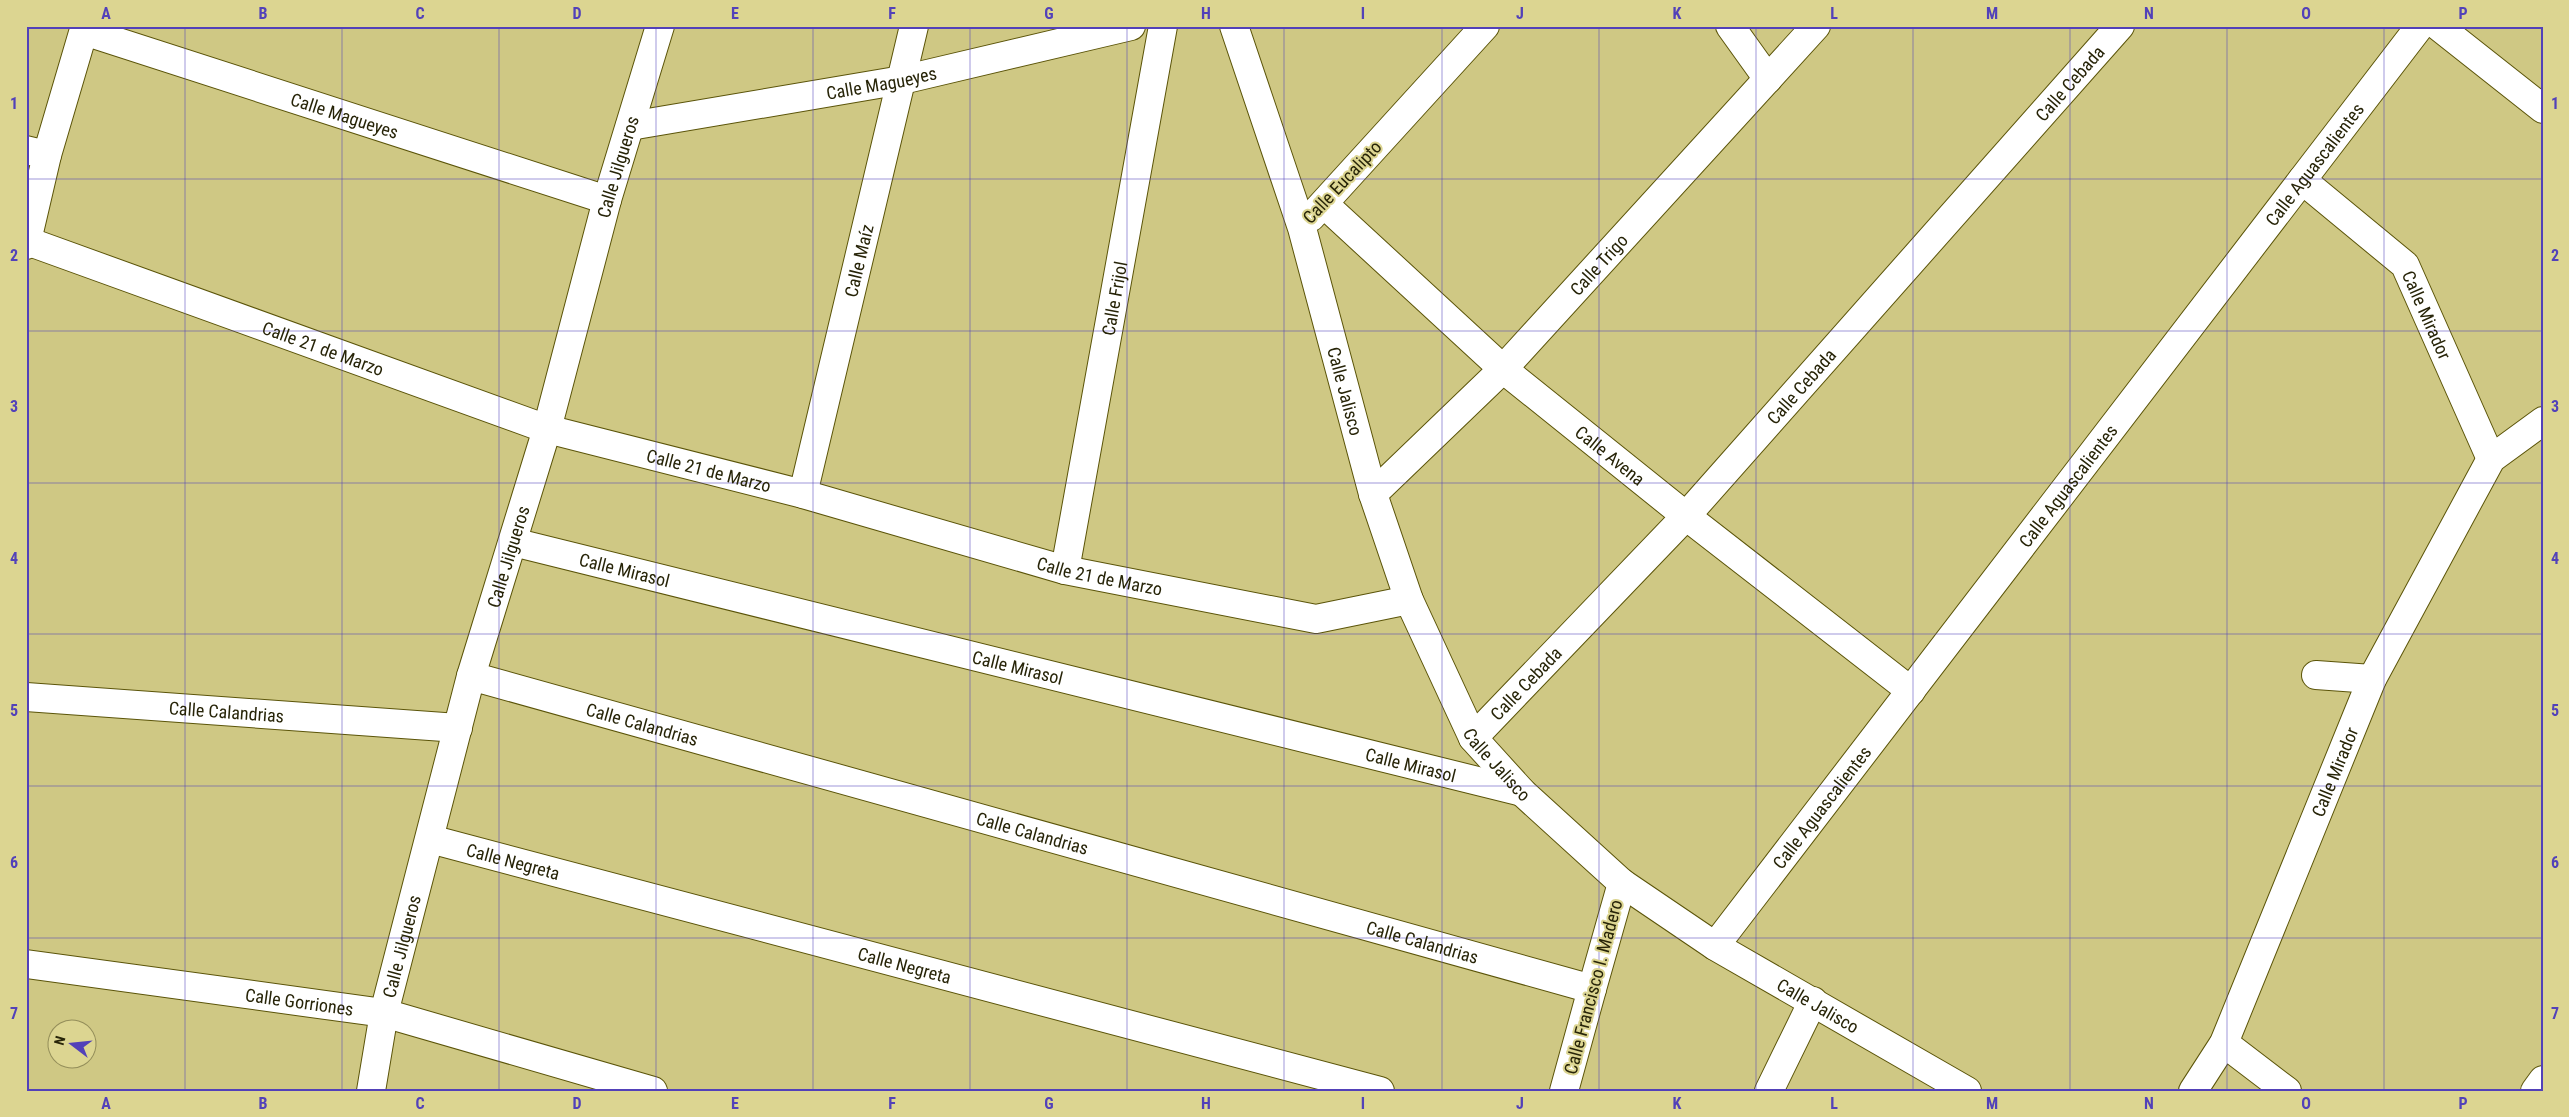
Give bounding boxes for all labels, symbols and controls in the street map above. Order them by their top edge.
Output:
text: A [101,4,111,23]
text: B [259,4,268,23]
text: C [415,4,425,23]
text: D [572,4,582,23]
text: E [731,4,739,23]
text: F [888,4,896,23]
text: G [1044,4,1054,23]
text: H [1201,4,1211,23]
text: I [1361,4,1365,23]
text: J [1516,4,1524,23]
text: K [1673,4,1682,23]
text: L [1830,4,1838,23]
text: M [1986,4,1998,23]
text: N [2144,4,2154,23]
text: O [2301,4,2311,23]
text: P [2458,4,2468,23]
street label: Calle Cebada [2031,41,2108,125]
street label: Calle Magueyes [825,62,939,103]
street label: Calle Magueyes [288,88,401,142]
text: 1 [10,94,18,113]
text: 1 [2551,94,2559,113]
street label: Calle Aguascalientes [2261,99,2368,230]
street label: Calle Jilgueros [592,113,643,220]
street label: Calle Eucalipto [1298,136,1386,228]
street label: Calle Maíz [840,222,877,299]
street label: Calle Trigo [1565,229,1632,299]
text: 2 [10,246,18,265]
text: 2 [2551,246,2559,265]
street label: Calle Frijol [1097,260,1131,337]
street label: Calle Mirador [2398,267,2456,363]
street label: Calle 21 de Marzo [260,317,387,380]
street label: Calle Cebada [1762,344,1840,428]
street label: Calle Jalisco [1324,345,1367,438]
text: 3 [10,397,18,416]
text: 3 [2551,397,2559,416]
street label: Calle Aguascalientes [2014,420,2121,551]
street label: Calle Avena [1571,421,1649,489]
street label: Calle 21 de Marzo [644,444,773,496]
street label: Calle Jilgueros [482,503,533,610]
street label: Calle Mirasol [577,548,672,591]
text: 4 [10,549,18,568]
text: 4 [2551,549,2559,568]
street label: Calle 21 de Marzo [1035,552,1164,599]
street label: Calle Cebada [1486,642,1566,724]
street label: Calle Mirasol [970,646,1065,688]
street label: Calle Calandrias [168,697,285,726]
street label: Calle Calandrias [584,698,701,749]
text: 5 [10,701,18,720]
text: 5 [2551,701,2559,720]
street label: Calle Mirador [2307,723,2362,820]
street label: Calle Jalisco [1459,725,1535,805]
street label: Calle Aguascalientes [1768,742,1875,873]
street label: Calle Mirasol [1363,743,1458,786]
street label: Calle Calandrias [974,807,1091,858]
street label: Calle Negreta [464,839,562,883]
text: 6 [10,853,18,872]
text: 6 [2551,853,2559,872]
street label: Calle Jilgueros [378,893,425,1000]
street label: Calle Francisco I. Madero [1560,897,1626,1077]
street label: Calle Calandrias [1364,916,1481,967]
street label: Calle Negreta [856,942,954,987]
street label: Calle Jalisco [1774,974,1863,1037]
street label: Calle Gorriones [244,984,355,1019]
text: 7 [10,1004,18,1023]
text: 7 [2551,1004,2559,1023]
north arrow [48,1020,98,1070]
text: N [51,1034,68,1047]
text: A [101,1094,111,1113]
text: B [259,1094,268,1113]
text: C [415,1094,425,1113]
text: D [572,1094,582,1113]
text: E [731,1094,739,1113]
text: F [888,1094,896,1113]
text: G [1044,1094,1054,1113]
text: H [1201,1094,1211,1113]
text: I [1361,1094,1365,1113]
text: J [1516,1094,1524,1113]
text: K [1673,1094,1682,1113]
text: L [1830,1094,1838,1113]
text: M [1986,1094,1998,1113]
text: N [2144,1094,2154,1113]
text: O [2301,1094,2311,1113]
text: P [2458,1094,2468,1113]

